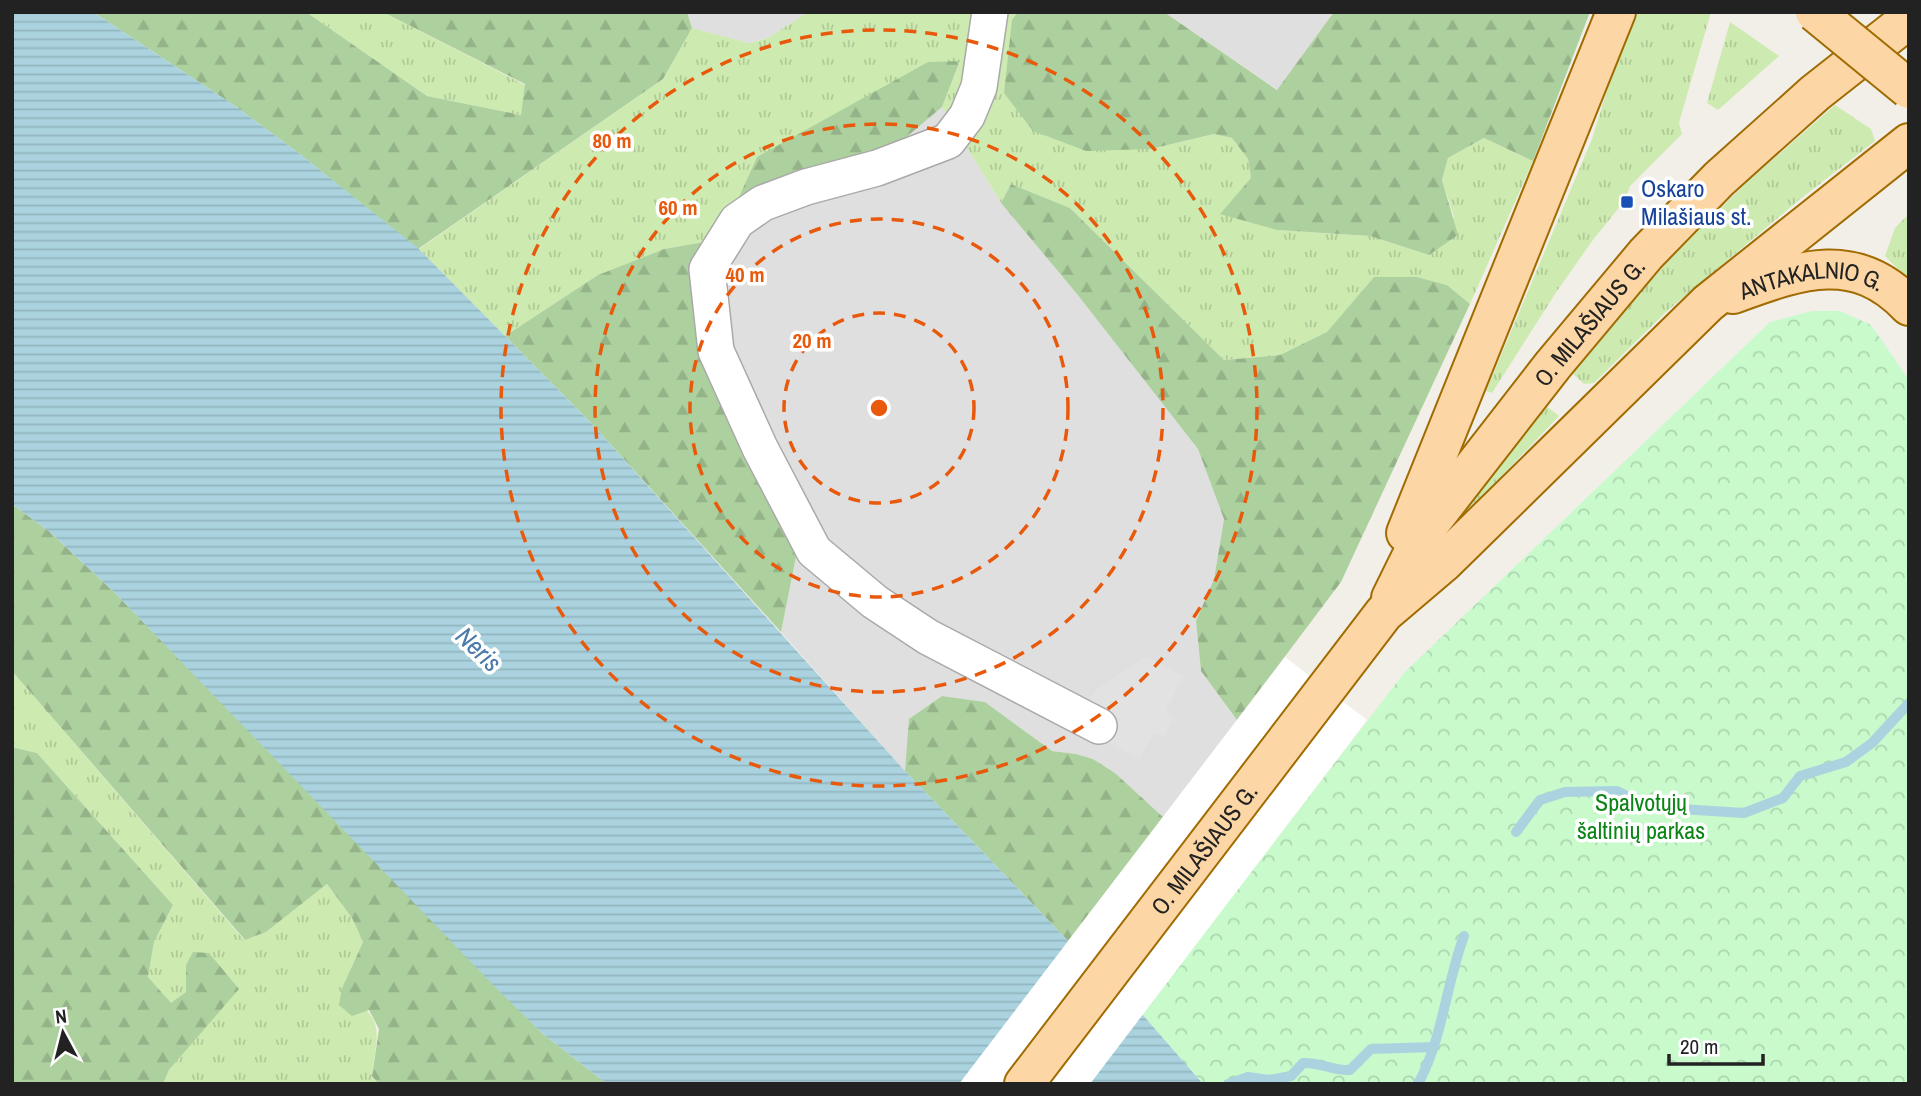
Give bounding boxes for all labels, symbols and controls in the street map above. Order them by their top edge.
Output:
text: 80 m [592,126,632,155]
place label: Oskaro Milašiaus st. [1641,172,1751,232]
text: 60 m [658,193,698,222]
marker: Oskaro Milašiaus st. [1619,194,1635,210]
street label: O. MILAŠIAUS G. [1526,251,1652,393]
street label: ANTAKALNIO G. [1734,253,1892,307]
text: 40 m [725,260,765,289]
text: 20 m [792,326,832,355]
centre of rings [867,396,891,420]
water label: Neris [449,619,509,679]
street label: O. MILAŠIAUS G. [1143,776,1264,921]
park label: Spalvotųjų šaltinių parkas [1577,786,1705,846]
north arrow [28,998,98,1068]
text: N [54,1003,68,1030]
scale bar [1669,1023,1764,1066]
text: 20 m [1680,1032,1718,1061]

